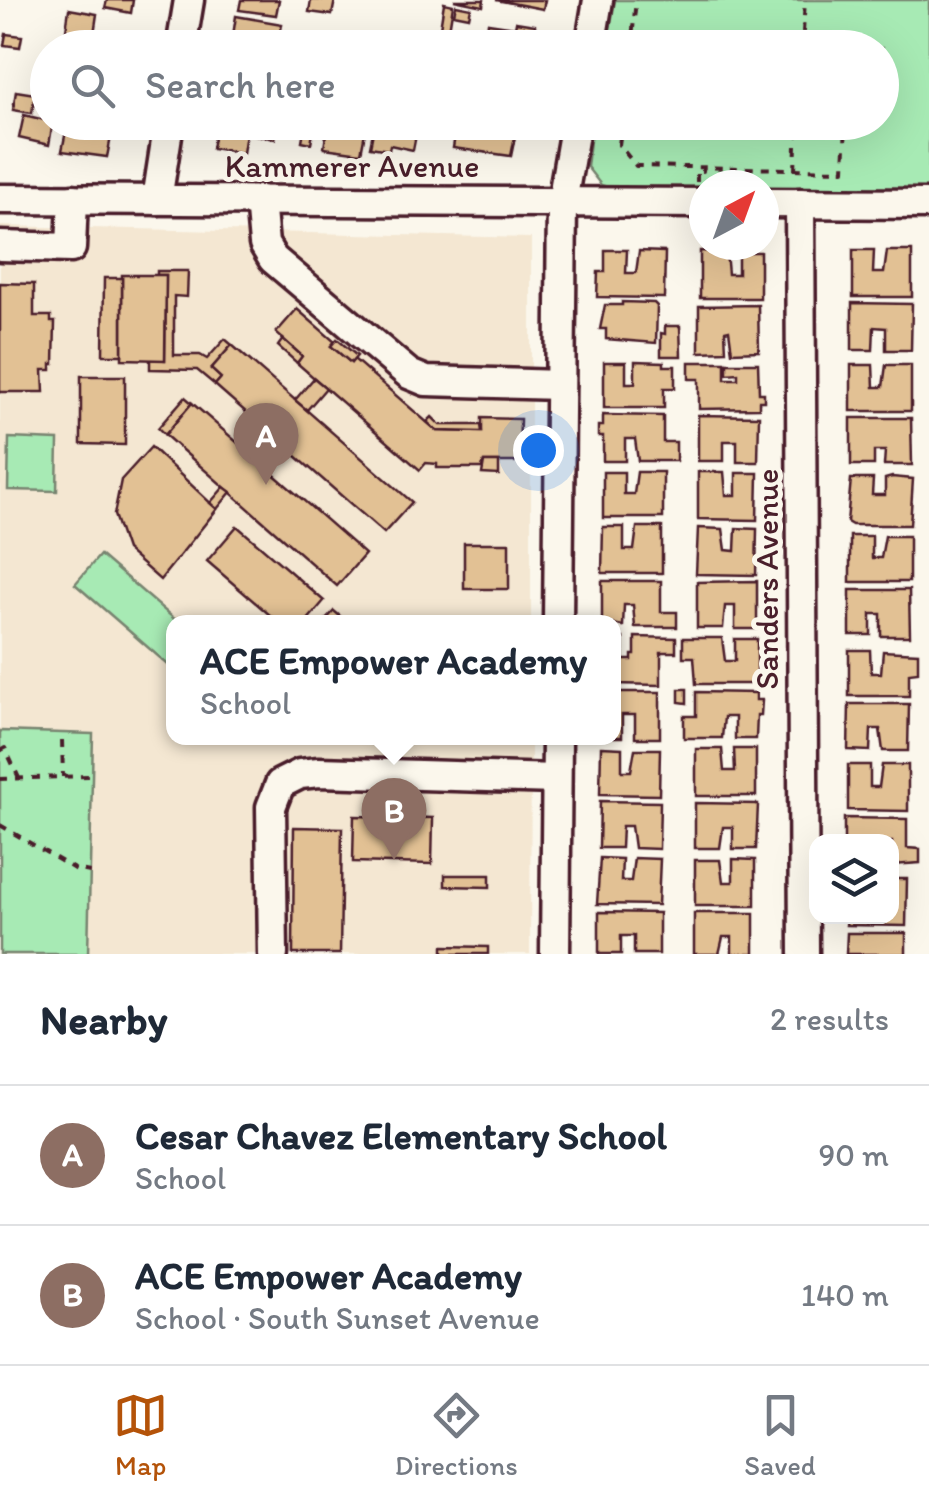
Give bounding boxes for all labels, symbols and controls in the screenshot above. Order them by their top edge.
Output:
search box [30,30,899,140]
icon: search [65,58,120,113]
text: Search here [145,62,336,108]
street label: Kammerer Avenue [225,147,479,185]
north arrow [689,170,779,260]
pin: A [234,402,298,485]
your location [513,425,564,476]
street label: Sanders Avenue [748,469,786,689]
popup [166,615,621,745]
text: ACE Empower Academy [200,638,587,684]
text: School [200,684,291,722]
pin: B [362,778,426,860]
map controls [809,834,899,924]
button: layers [809,834,899,924]
text: Nearby [40,994,167,1045]
text: 2 results [770,1000,889,1038]
text: Cesar Chavez Elementary School [135,1113,667,1159]
text: A [62,1136,83,1174]
text: 90 m [818,1136,889,1174]
text: School [135,1159,226,1197]
text: ACE Empower Academy [135,1253,522,1299]
text: B [62,1276,83,1314]
text: 140 m [801,1276,889,1314]
text: School · South Sunset Avenue [135,1299,540,1337]
tab: Map [113,1388,168,1482]
tab: Directions [395,1388,518,1482]
tab: Saved [744,1388,816,1482]

